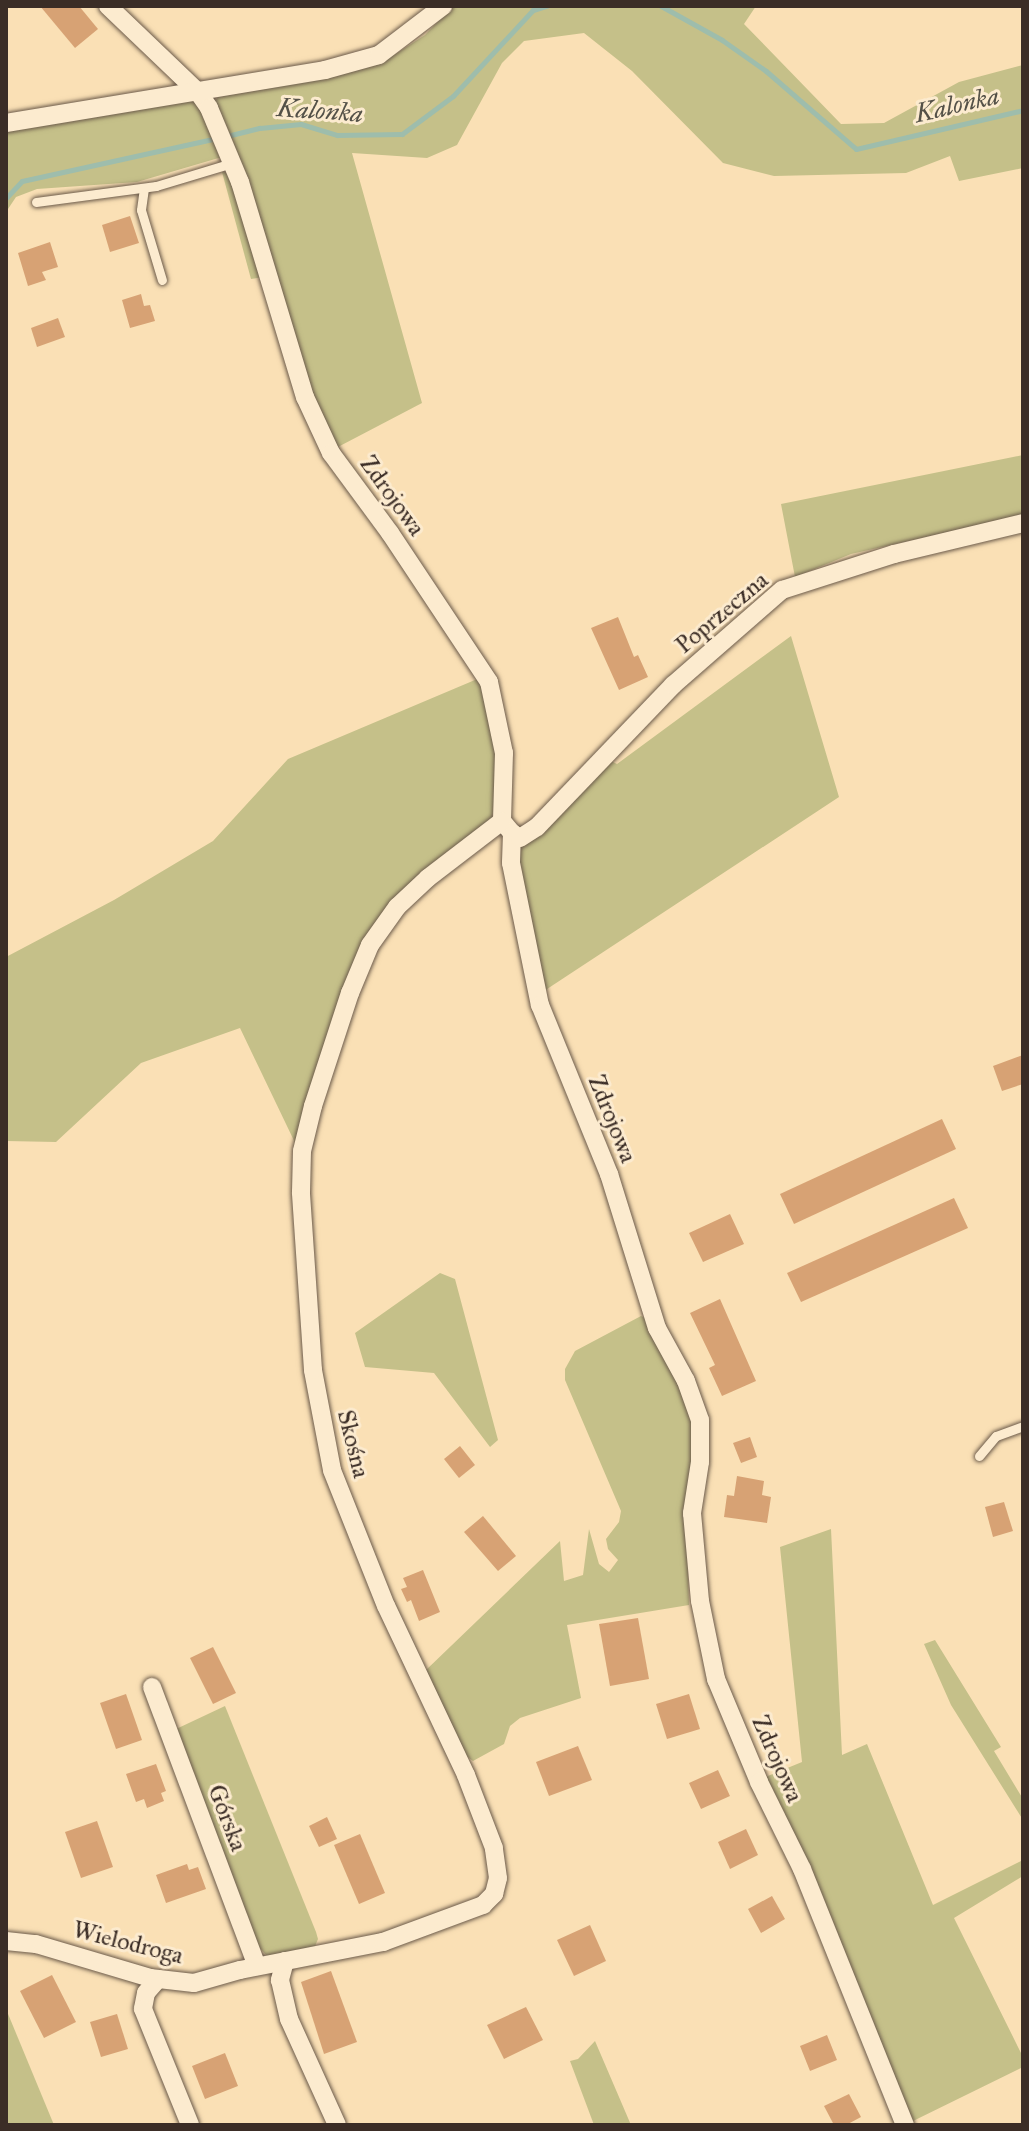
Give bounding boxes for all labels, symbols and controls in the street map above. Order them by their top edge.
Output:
water label: Kalonka [912,80,1002,130]
water label: Kalonka [276,92,364,130]
street label: Zdrojowa [353,450,431,542]
street label: Poprzeczna [670,566,774,660]
street label: Zdrojowa [581,1071,643,1167]
street label: Skośna [331,1407,375,1481]
street label: Zdrojowa [745,1711,809,1807]
street label: Górska [201,1781,253,1855]
street label: Wielodroga [70,1915,186,1971]

